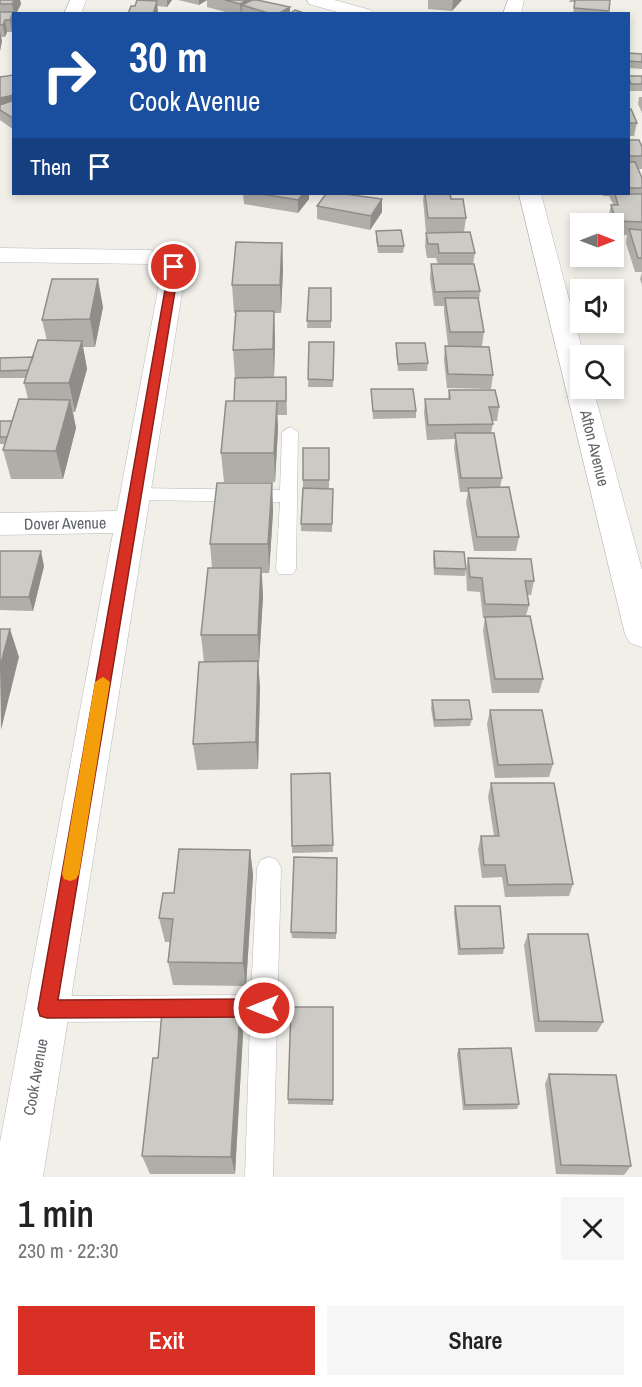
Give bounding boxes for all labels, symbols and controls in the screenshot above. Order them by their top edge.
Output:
text: 30 m [129,29,208,85]
icon: right [30,36,108,114]
text: Cook Avenue [129,83,260,119]
icon: arrive [83,150,116,183]
text: Then [30,152,71,182]
north arrow [570,213,624,267]
map controls [570,213,624,399]
pin [148,241,199,292]
icon: arrive [157,250,190,283]
button: sound [570,279,624,333]
button: search [570,345,624,399]
street label: Afton Avenue [575,407,615,488]
street label: Dover Avenue [24,511,106,535]
position arrow [232,976,296,1040]
street label: Cook Avenue [17,1037,53,1117]
text: 1 min [18,1190,94,1238]
button: close [561,1197,624,1260]
text: 230 m · 22:30 [18,1237,118,1264]
button: Exit [18,1306,315,1375]
button: Share [327,1306,624,1375]

